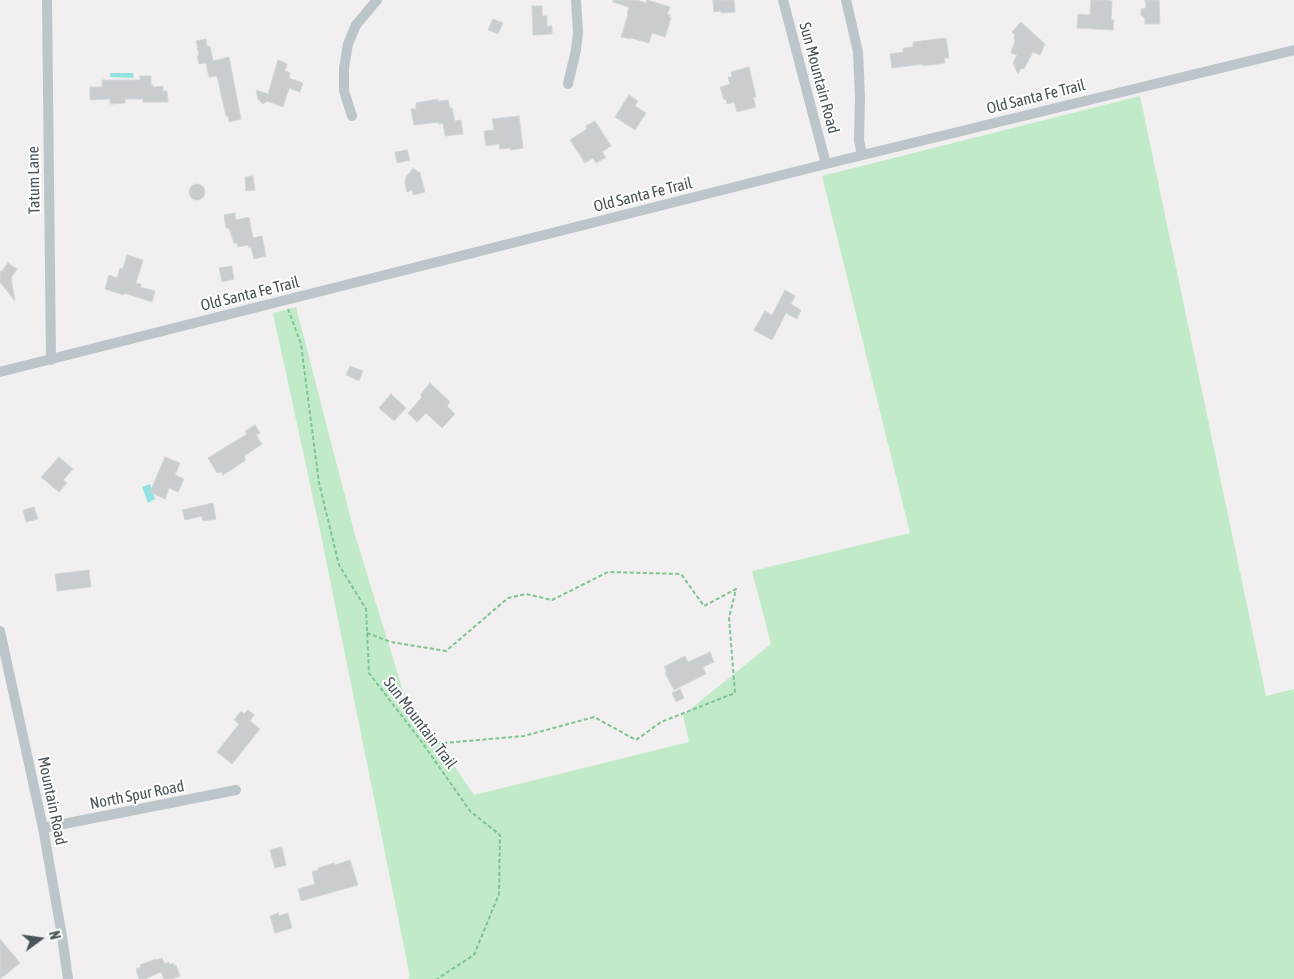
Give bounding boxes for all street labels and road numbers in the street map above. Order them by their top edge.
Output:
street label: Sun Mountain Road [795,20,843,136]
street label: Old Santa Fe Trail [985,75,1087,119]
street label: Tatum Lane [24,146,44,214]
street label: Old Santa Fe Trail [592,173,694,217]
street label: Old Santa Fe Trail [199,272,301,316]
street label: Sun Mountain Trail [379,673,461,773]
street label: Mountain Road [33,755,71,847]
street label: North Spur Road [88,776,186,814]

